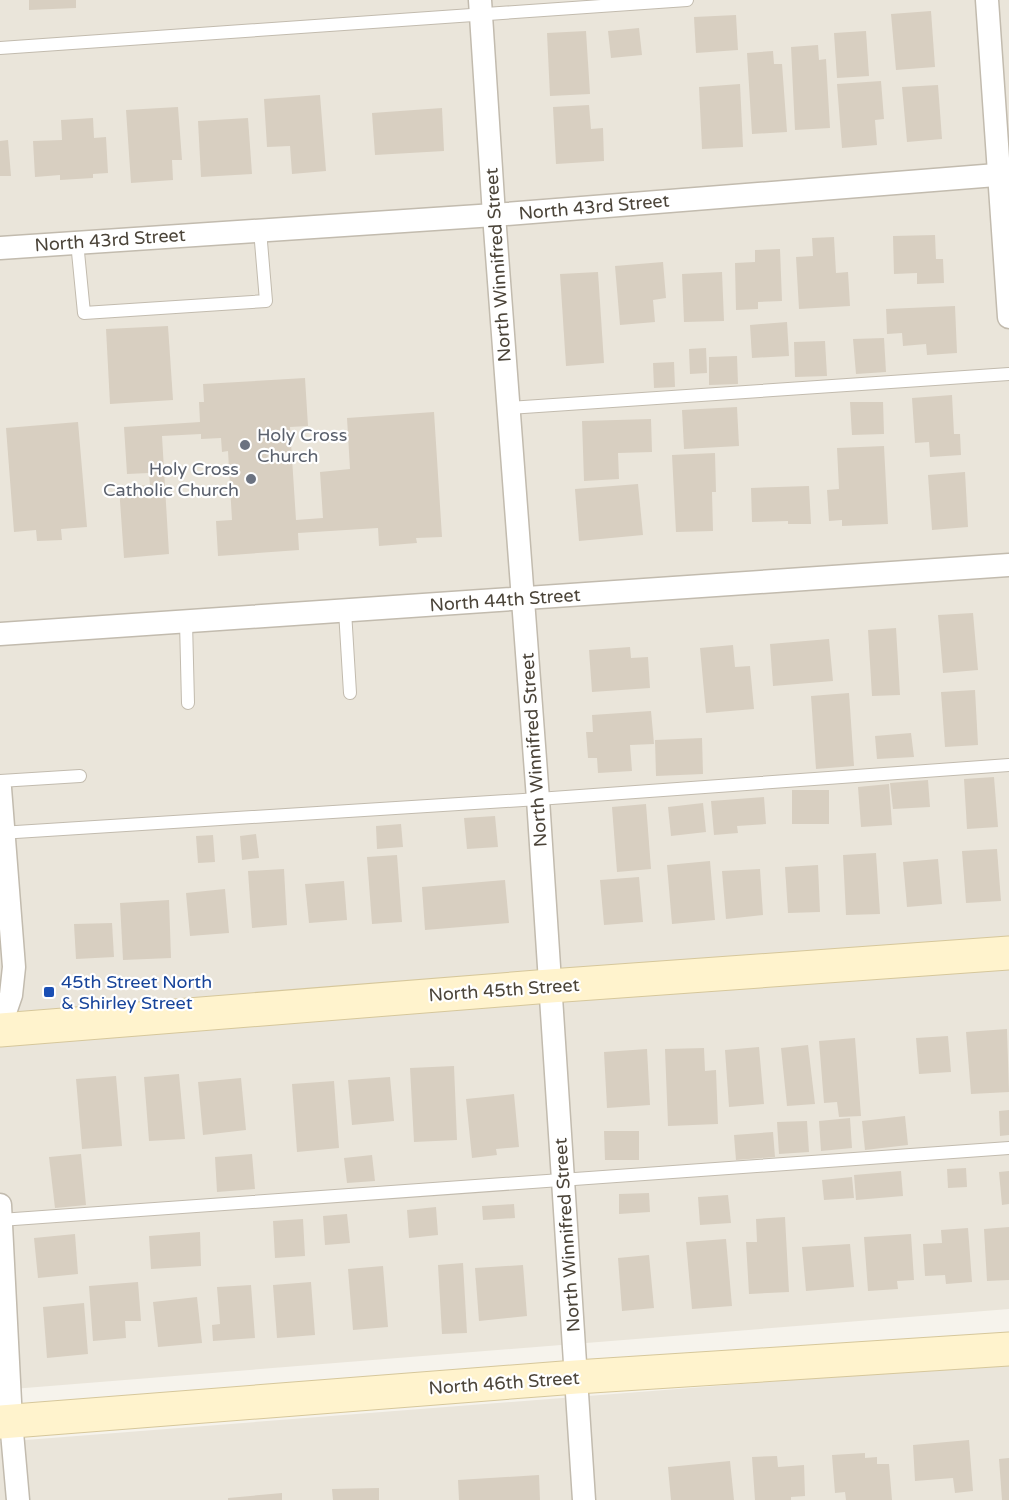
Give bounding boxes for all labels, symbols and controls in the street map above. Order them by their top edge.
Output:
street label: North Winnifred Street [480,167,516,363]
street label: North 43rd Street [518,189,670,225]
street label: North 43rd Street [34,224,186,256]
place label: Holy Cross Church [257,424,347,467]
marker: Holy Cross Church [238,438,252,452]
place label: Holy Cross Catholic Church [103,458,239,501]
marker: Holy Cross Catholic Church [244,472,258,486]
street label: North 44th Street [429,584,581,616]
street label: North Winnifred Street [516,652,552,848]
place label: 45th Street North & Shirley Street [61,971,212,1014]
street label: North 45th Street [428,974,580,1006]
marker: 45th Street North & Shirley Street [42,985,56,999]
street label: North Winnifred Street [549,1137,585,1333]
street label: North 46th Street [428,1367,580,1399]

